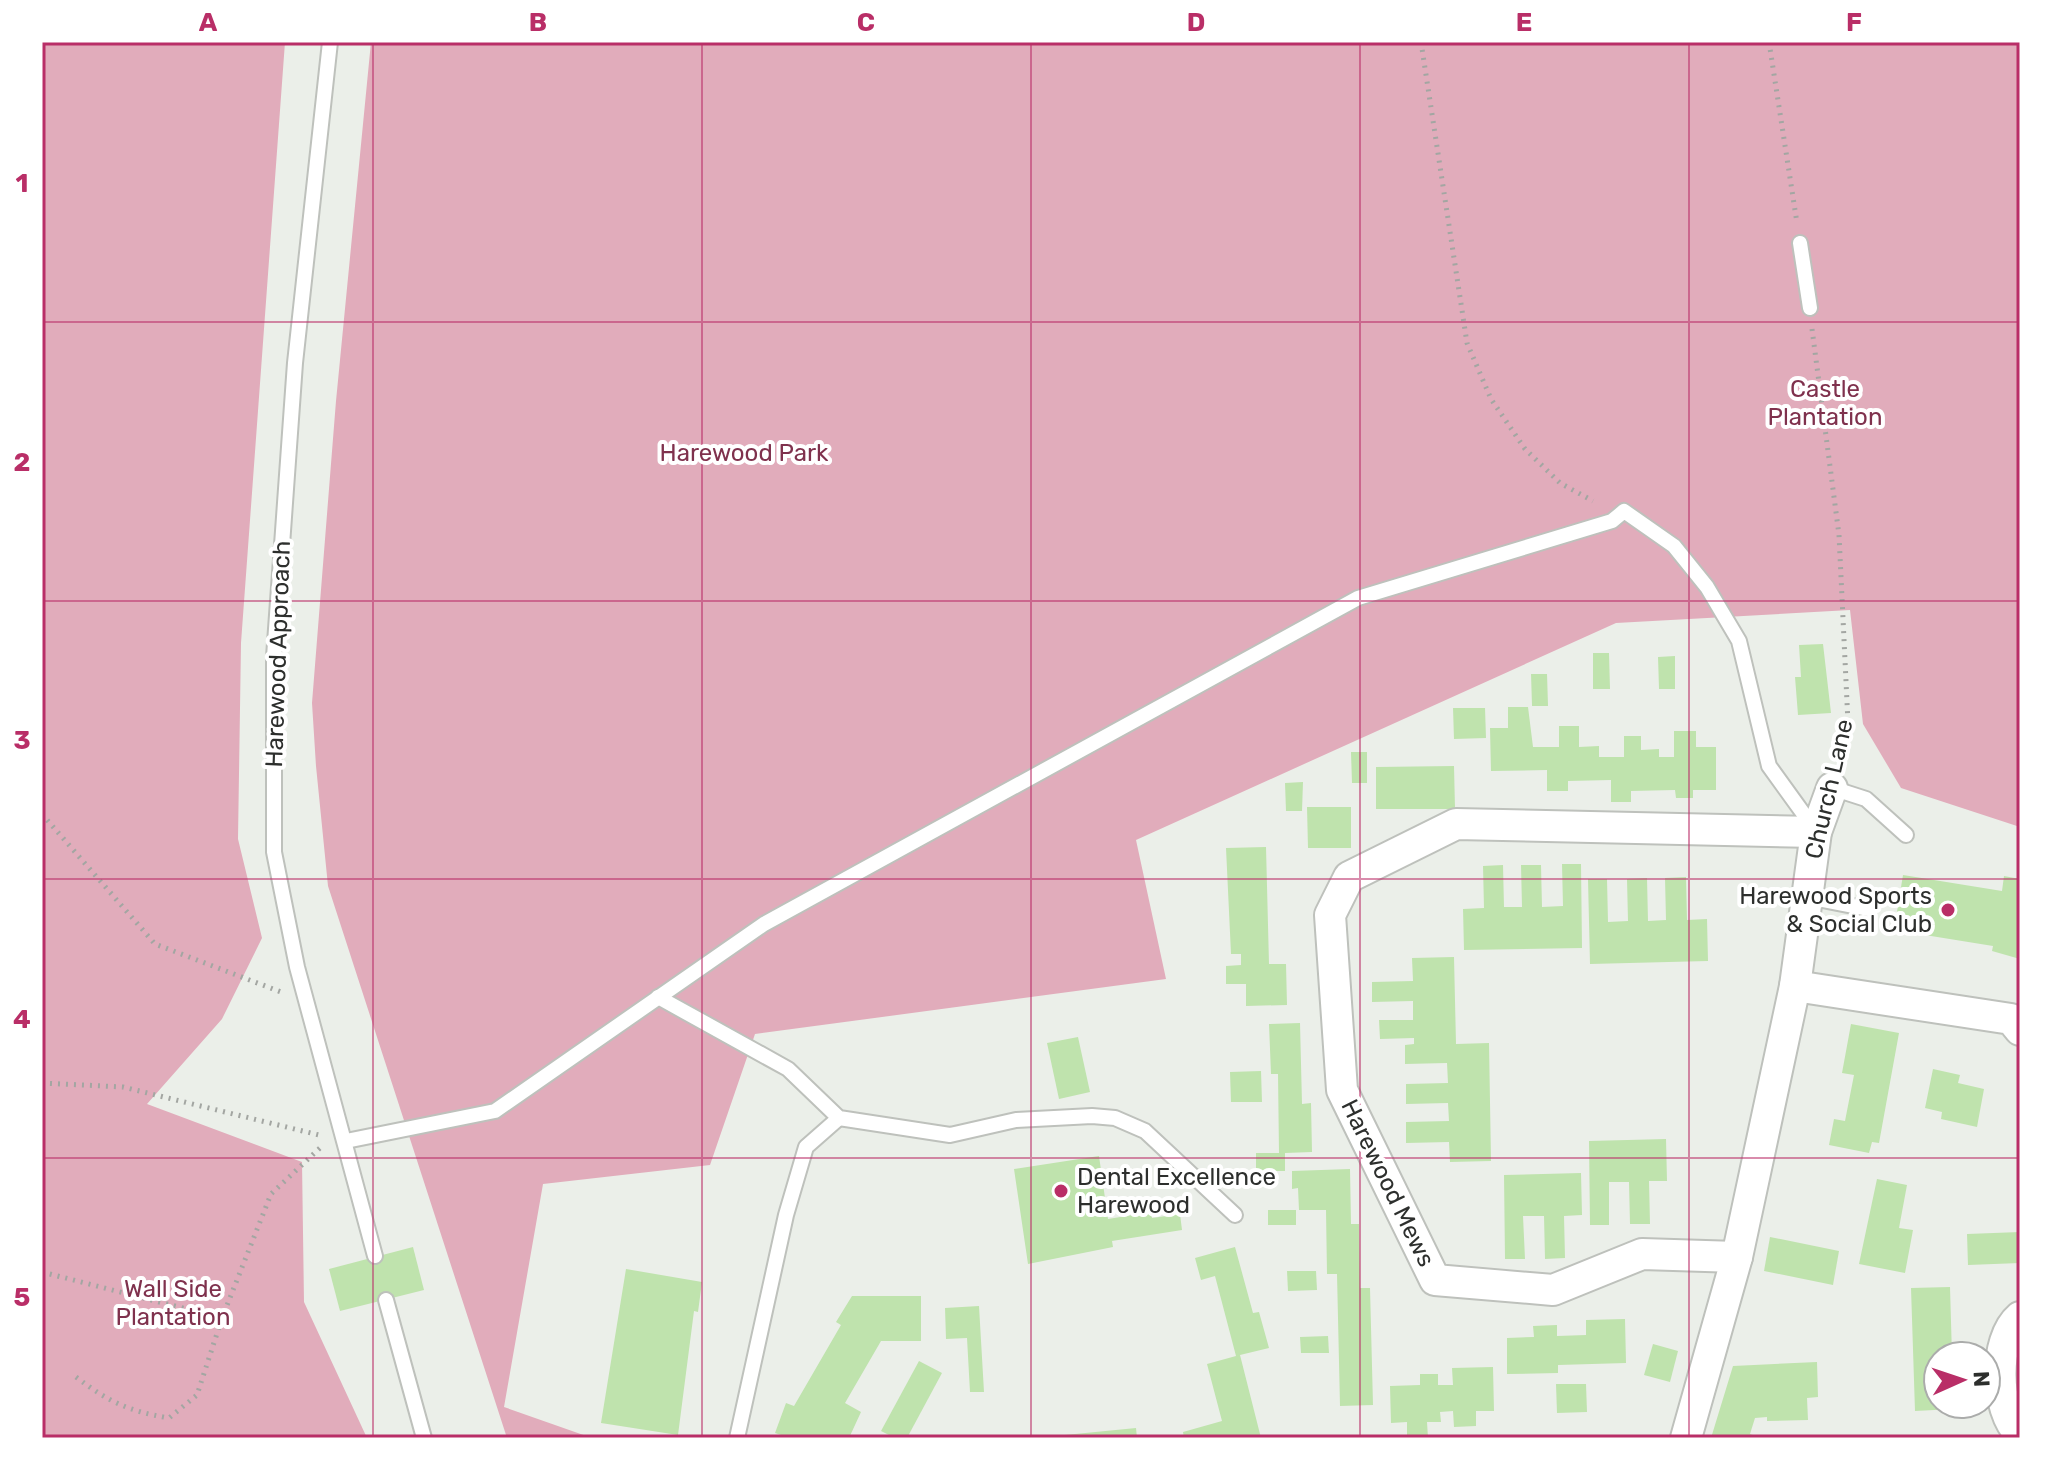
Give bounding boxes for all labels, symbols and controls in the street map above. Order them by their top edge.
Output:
text: A [199,7,218,38]
text: B [529,7,547,38]
text: C [857,7,875,38]
text: D [1187,7,1205,38]
text: E [1516,7,1532,38]
text: F [1846,7,1862,38]
text: 1 [16,168,28,199]
park label: Castle Plantation [1768,375,1882,431]
park label: Harewood Park [660,439,829,467]
text: 2 [14,447,30,478]
street label: Harewood Approach [260,540,296,768]
street label: Church Lane [1799,716,1859,862]
text: 3 [13,725,31,756]
place label: Harewood Sports & Social Club [1739,882,1932,938]
marker: Harewood Sports & Social Club [1939,901,1957,919]
text: 4 [13,1004,31,1035]
street label: Harewood Mews [1335,1095,1441,1271]
place label: Dental Excellence Harewood [1077,1163,1276,1219]
marker: Dental Excellence Harewood [1052,1182,1070,1200]
park label: Wall Side Plantation [116,1275,230,1331]
text: 5 [14,1282,30,1313]
north arrow [1922,1340,2002,1420]
text: N [1968,1370,1995,1388]

